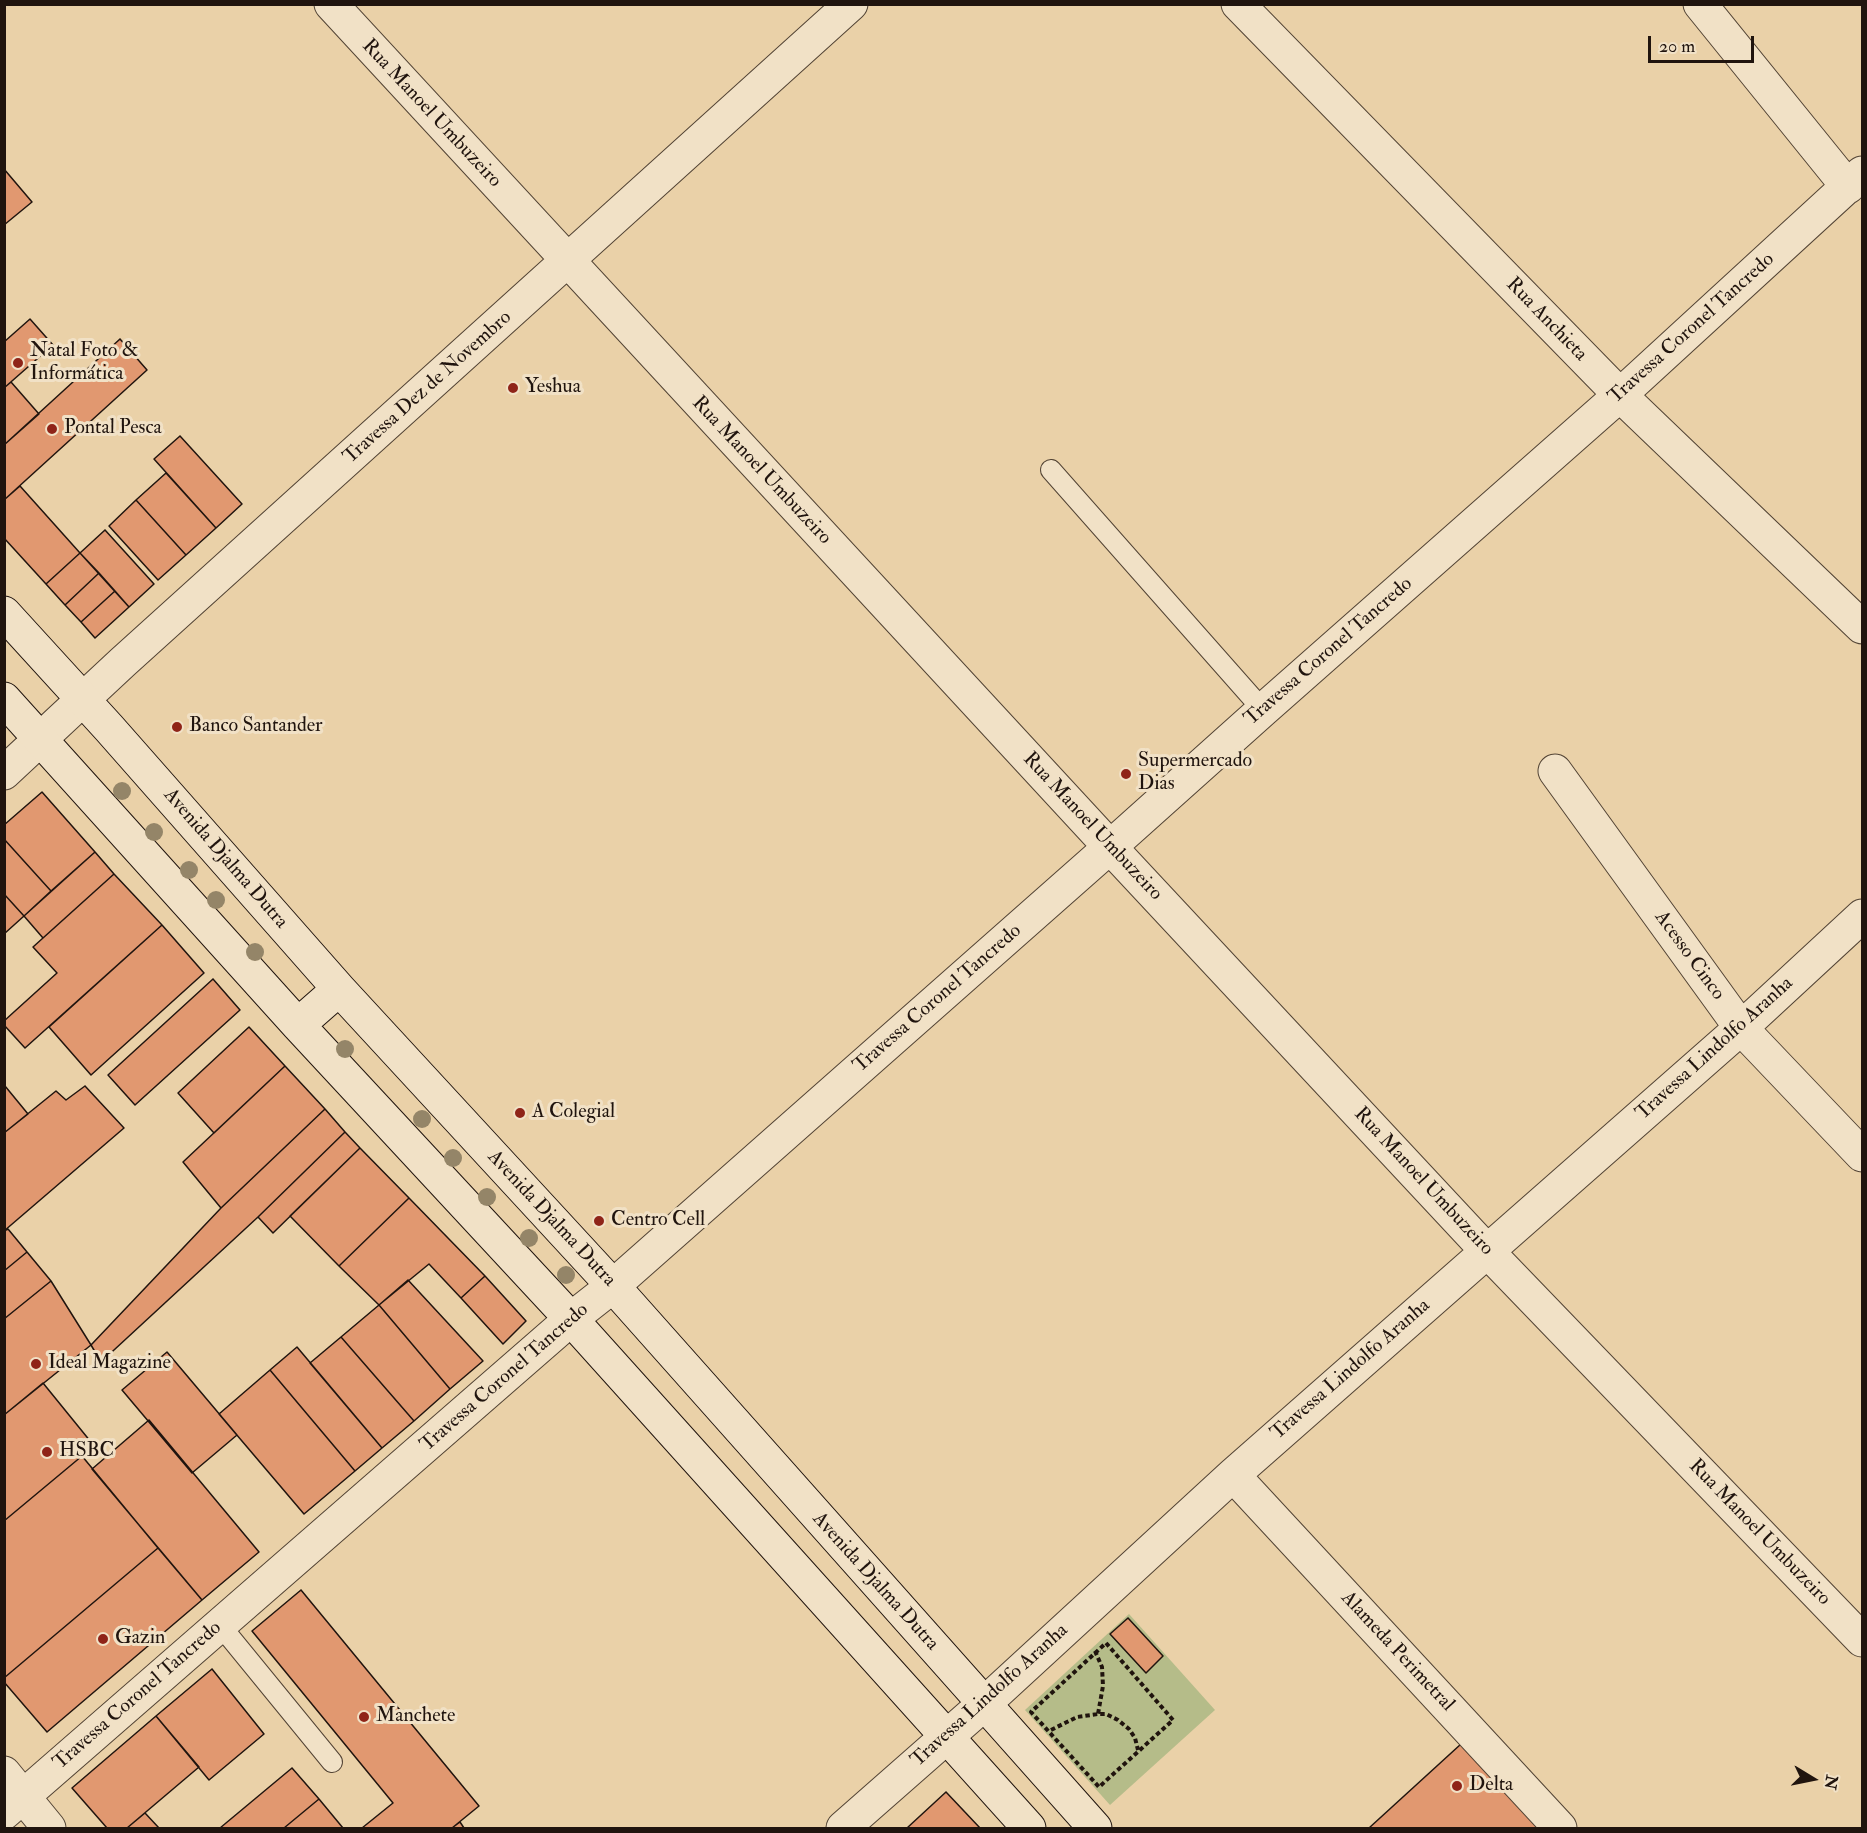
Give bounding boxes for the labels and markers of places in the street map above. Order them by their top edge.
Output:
place label: Natal Foto & Informática [30,340,138,387]
marker: Natal Foto & Informática [11,356,25,370]
place label: Yeshua [525,376,581,400]
marker: Yeshua [506,381,520,395]
place label: Pontal Pesca [64,417,162,441]
marker: Pontal Pesca [45,422,59,436]
place label: Banco Santander [189,715,323,739]
marker: Banco Santander [170,720,184,734]
place label: Supermercado Dias [1138,750,1252,797]
marker: Supermercado Dias [1119,767,1133,781]
place label: A Colegial [532,1101,615,1125]
marker: A Colegial [513,1106,527,1120]
place label: Centro Cell [611,1209,705,1233]
marker: Centro Cell [592,1214,606,1228]
place label: Ideal Magazine [48,1352,171,1376]
marker: Ideal Magazine [29,1357,43,1371]
place label: HSBC [59,1440,114,1464]
marker: HSBC [40,1445,54,1459]
place label: Gazin [115,1627,165,1651]
marker: Gazin [96,1632,110,1646]
place label: Manchete [376,1705,455,1729]
marker: Manchete [357,1710,371,1724]
place label: Delta [1469,1774,1513,1798]
marker: Delta [1450,1779,1464,1793]

